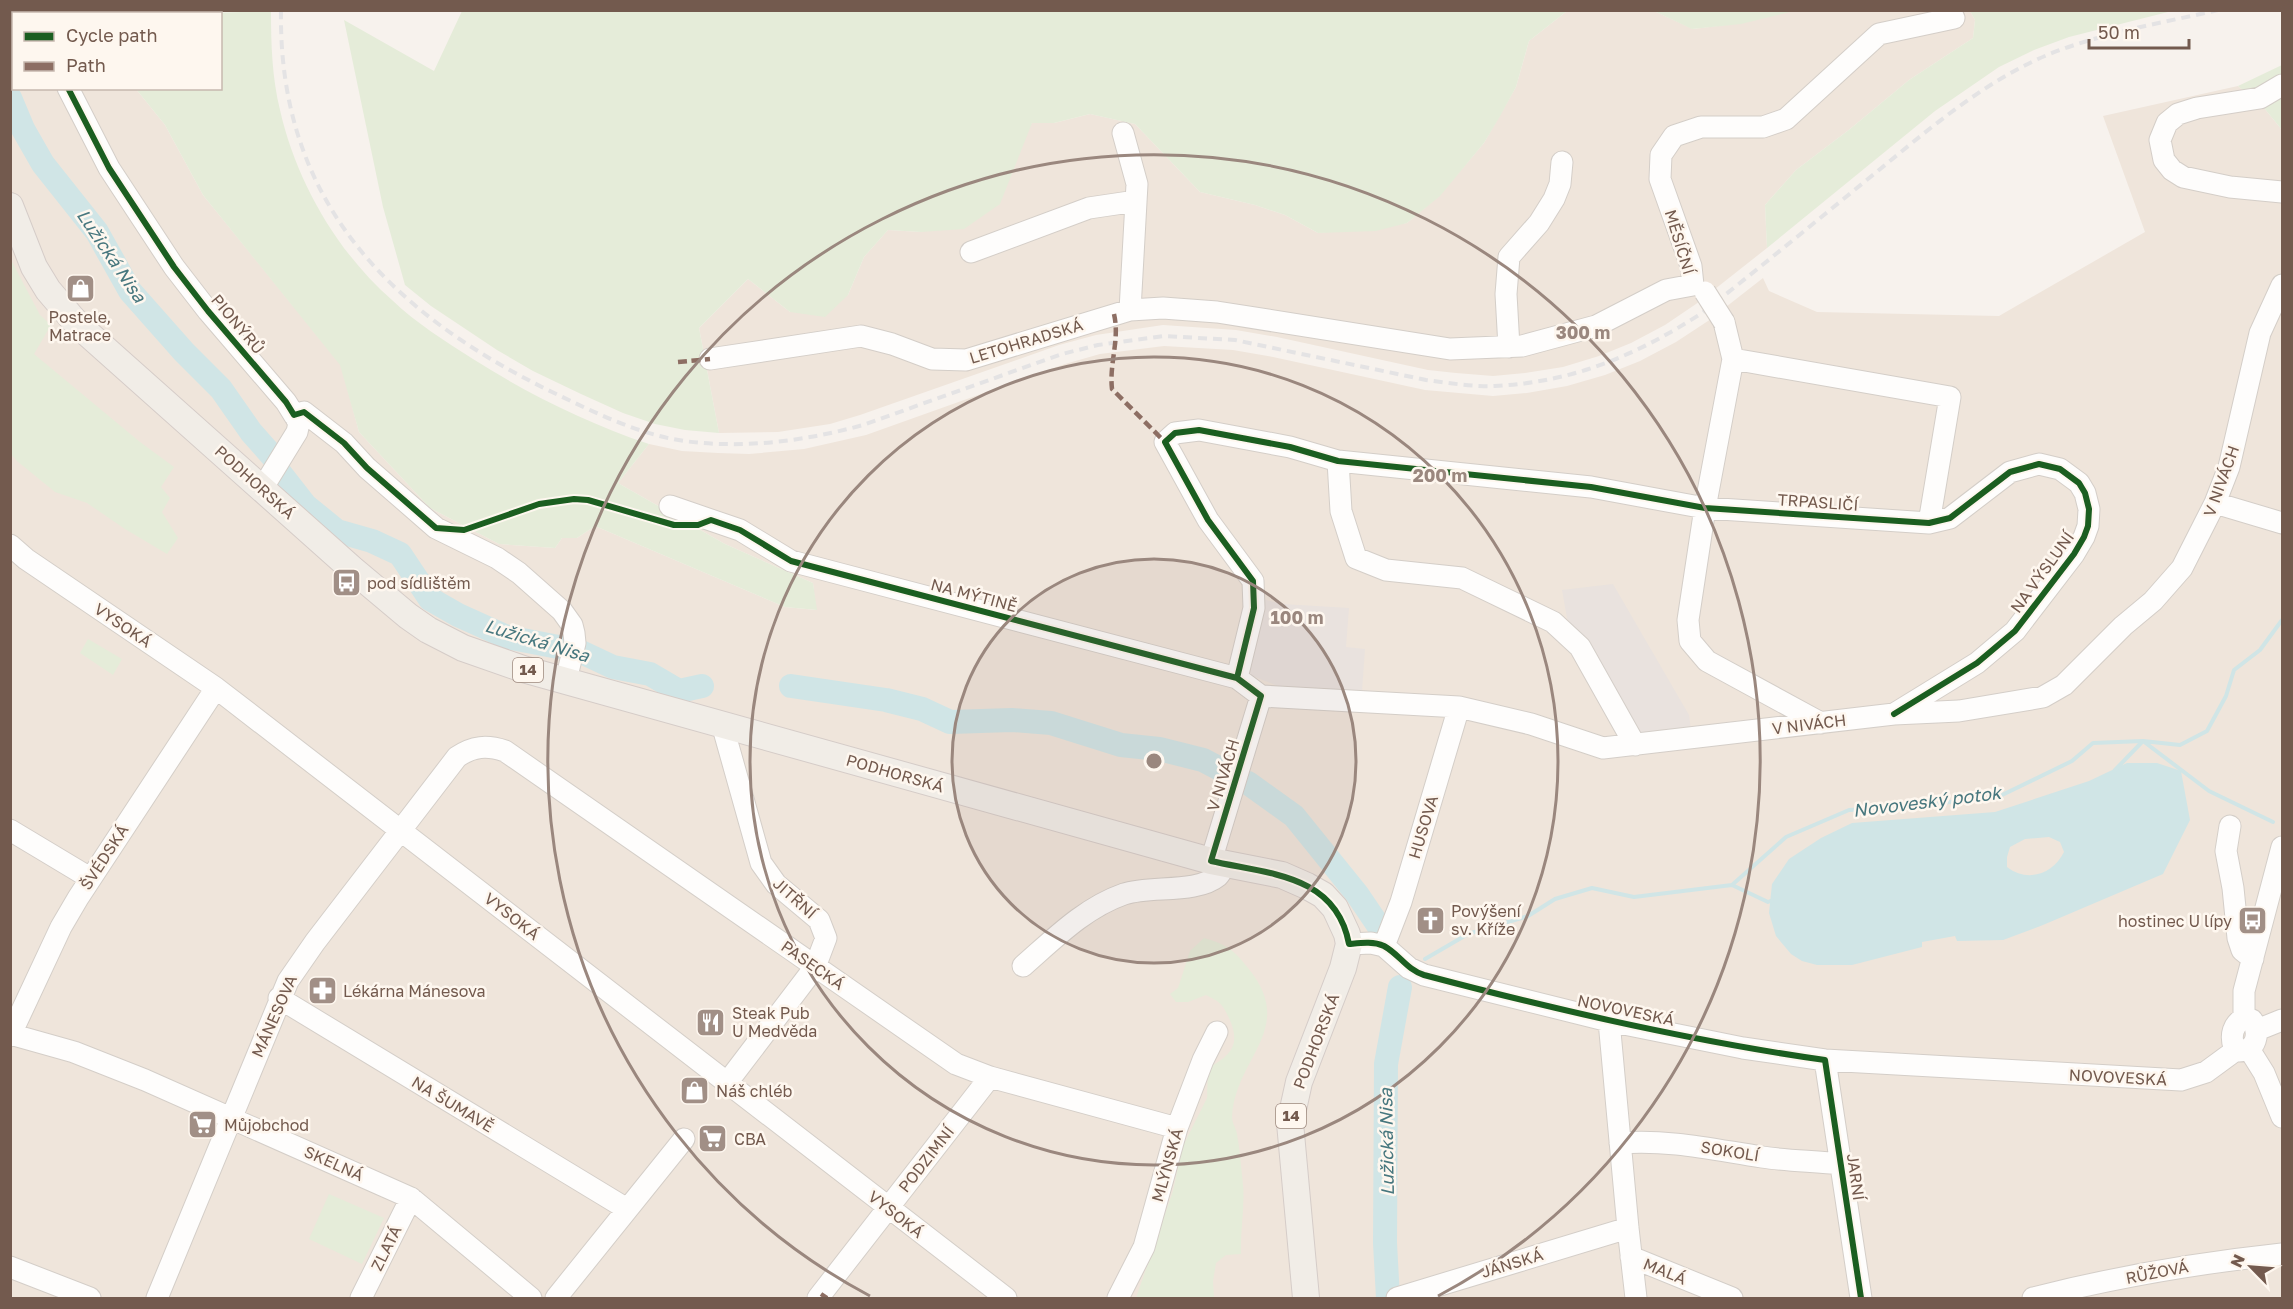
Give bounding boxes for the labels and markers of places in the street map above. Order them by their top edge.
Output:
shop icon: Postele, Matrace [64,273,96,305]
place label: Postele, Matrace [49,307,111,345]
bus stop icon: pod sídlištěm [330,567,362,599]
place label: pod sídlištěm [367,573,471,593]
centre of rings [1144,751,1164,771]
place label: Povýšení sv. Kříže [1451,901,1523,939]
church icon: Povýšení sv. Kříže [1414,904,1446,936]
bus stop icon: hostinec U lípy [2237,905,2269,937]
place label: hostinec U lípy [2118,911,2232,931]
pharmacy icon: Lékárna Mánesova [306,975,338,1007]
place label: Lékárna Mánesova [343,981,485,1001]
place label: Steak Pub U Medvěda [732,1003,817,1041]
restaurant icon: Steak Pub U Medvěda [695,1006,727,1038]
shop icon: Náš chléb [679,1075,711,1107]
place label: Náš chléb [716,1081,792,1101]
supermarket icon: Můjobchod [187,1109,219,1141]
place label: Můjobchod [224,1115,309,1135]
supermarket icon: CBA [697,1123,729,1155]
place label: CBA [734,1129,766,1149]

